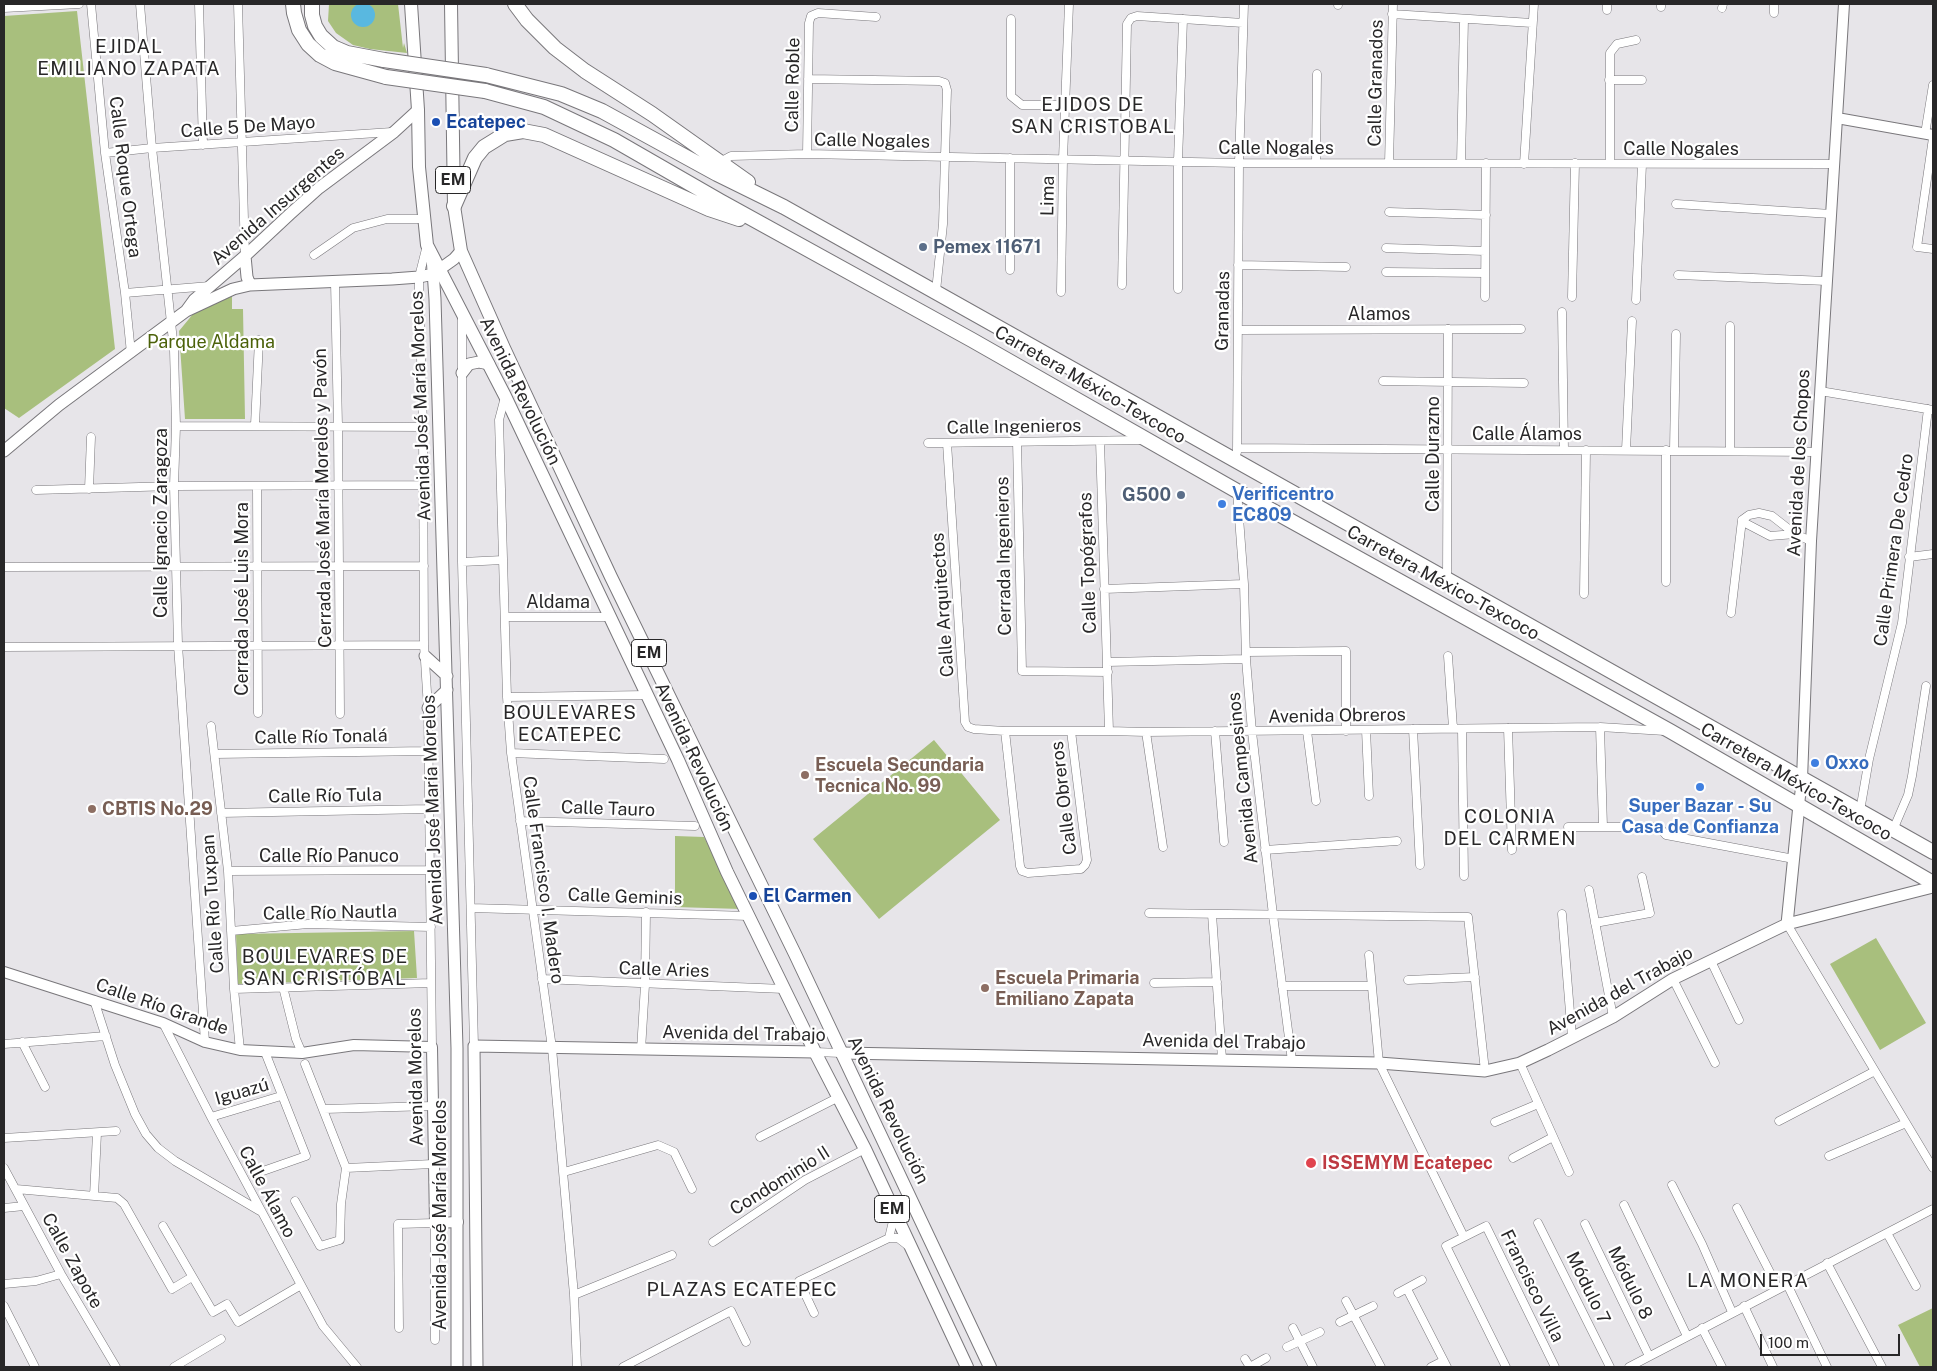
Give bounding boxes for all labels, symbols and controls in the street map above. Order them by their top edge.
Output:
street label: Calle Granados [1364,19,1388,147]
district label: EJIDAL EMILIANO ZAPATA [35,36,223,80]
street label: Calle Roble [781,37,805,133]
district label: EJIDOS DE SAN CRISTOBAL [1009,94,1177,138]
street label: Calle Roque Ortega [104,95,146,259]
place label: Ecatepec [446,111,526,133]
street label: Calle 5 De Mayo [180,112,316,142]
marker: Ecatepec [430,116,442,128]
street label: Calle Nogales [814,129,930,153]
street label: Calle Nogales [1218,137,1334,159]
street label: Calle Nogales [1623,138,1739,160]
street label: Avenida Insurgentes [207,142,349,270]
road number: EM [436,166,470,194]
street label: Lima [1037,176,1059,216]
place label: Pemex 11671 [933,236,1041,258]
marker: Pemex 11671 [917,241,929,253]
street label: Granadas [1212,271,1234,351]
street label: Avenida José María Morelos [406,291,436,521]
street label: Alamos [1348,303,1410,325]
street label: Avenida Revolución [475,313,565,469]
street label: Carretera México-Texcoco [991,321,1189,449]
park label: Parque Aldama [147,331,275,353]
street label: Cerrada José María Morelos y Pavón [310,348,336,648]
street label: Avenida de los Chopos [1783,369,1815,557]
street label: Calle Durazno [1422,396,1444,512]
street label: Calle Ingenieros [946,415,1082,439]
street label: Calle Álamos [1472,423,1582,445]
street label: Calle Ignacio Zaragoza [150,428,172,618]
street label: Calle Primera De Cedro [1870,452,1918,648]
street label: Cerrada Ingenieros [992,476,1016,636]
place label: Verificentro EC809 [1232,483,1334,526]
place label: G500 [1122,484,1171,506]
marker: G500 [1175,489,1187,501]
street label: Calle Topógrafos [1075,492,1101,634]
marker: Verificentro EC809 [1216,498,1228,510]
street label: Cerrada José Luis Mora [231,502,253,696]
street label: Carretera México-Texcoco [1343,521,1543,645]
street label: Calle Arquitectos [927,532,959,678]
street label: Aldama [526,591,590,613]
road number: EM [632,640,666,666]
street label: Avenida Revolución [650,679,738,835]
street label: Avenida Campesinos [1223,691,1263,865]
street label: Avenida José María Morelos [418,695,448,925]
district label: BOULEVARES ECATEPEC [502,702,638,746]
street label: Avenida Obreros [1268,704,1406,728]
street label: Carretera México-Texcoco [1697,718,1895,846]
street label: Calle Río Tonalá [254,725,388,749]
street label: Calle Obreros [1046,740,1082,856]
place label: Oxxo [1825,752,1869,774]
place label: Escuela Secundaria Tecnica No. 99 [815,754,984,796]
marker: Oxxo [1809,757,1821,769]
marker: Escuela Secundaria Tecnica No. 99 [799,769,811,781]
street label: Calle Francisco I. Madero [518,775,568,985]
marker: Super Bazar - Su Casa de Confianza [1694,781,1706,793]
street label: Calle Río Tula [268,784,382,808]
place label: Super Bazar - Su Casa de Confianza [1621,795,1779,838]
street label: Calle Tauro [561,797,655,821]
place label: CBTIS No.29 [102,798,213,820]
marker: CBTIS No.29 [86,803,98,815]
district label: COLONIA DEL CARMEN [1442,806,1578,850]
street label: Calle Río Tuxpan [197,834,229,974]
street label: Calle Río Panuco [259,845,399,867]
street label: Calle Geminis [567,884,683,910]
place label: El Carmen [763,885,852,907]
marker: El Carmen [747,890,759,902]
street label: Calle Río Nautla [263,901,397,925]
street label: Avenida del Trabajo [1543,942,1697,1040]
district label: BOULEVARES DE SAN CRISTÓBAL [240,946,410,990]
street label: Calle Aries [618,958,710,982]
place label: Escuela Primaria Emiliano Zapata [995,967,1139,1010]
street label: Calle Río Grande [93,974,231,1040]
marker: Escuela Primaria Emiliano Zapata [979,982,991,994]
street label: Avenida Morelos [404,1008,428,1146]
street label: Avenida del Trabajo [662,1022,826,1046]
street label: Avenida del Trabajo [1142,1030,1306,1054]
street label: Avenida Revolución [843,1032,933,1188]
street label: Iguazú [212,1074,272,1110]
street label: Avenida José María Morelos [429,1100,451,1330]
street label: Calle Álamo [234,1142,300,1242]
street label: Condominio II [726,1142,834,1220]
place label: ISSEMYM Ecatepec [1322,1152,1493,1174]
marker: ISSEMYM Ecatepec [1304,1156,1318,1170]
road number: EM [874,1196,910,1222]
street label: Calle Zapote [37,1209,107,1313]
street label: Francisco Villa [1495,1226,1569,1346]
street label: Módulo 8 [1603,1243,1657,1323]
street label: Módulo 7 [1561,1248,1615,1328]
district label: LA MONERA [1686,1270,1810,1292]
district label: PLAZAS ECATEPEC [645,1279,839,1301]
scale bar [1762,1324,1902,1356]
text: 100 m [1768,1334,1809,1351]

